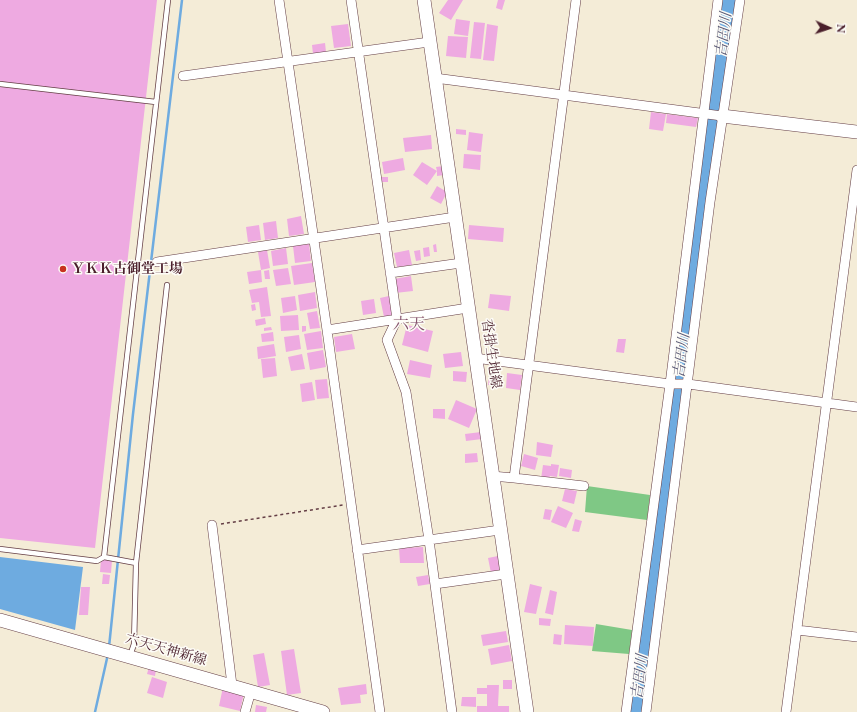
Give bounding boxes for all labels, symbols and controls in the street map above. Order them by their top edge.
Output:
north arrow [809,8,849,48]
water label: 吉田川 [712,12,736,58]
text: N [834,24,848,33]
place label: ＹＫＫ古御堂工場 [71,261,183,277]
marker: ＹＫＫ古御堂工場 [58,264,68,274]
district label: 六天 [393,315,425,335]
street label: 沓掛生地線 [478,318,504,390]
water label: 吉田川 [670,333,694,379]
street label: 六天天神新線 [123,630,209,670]
water label: 吉田川 [628,654,652,700]

